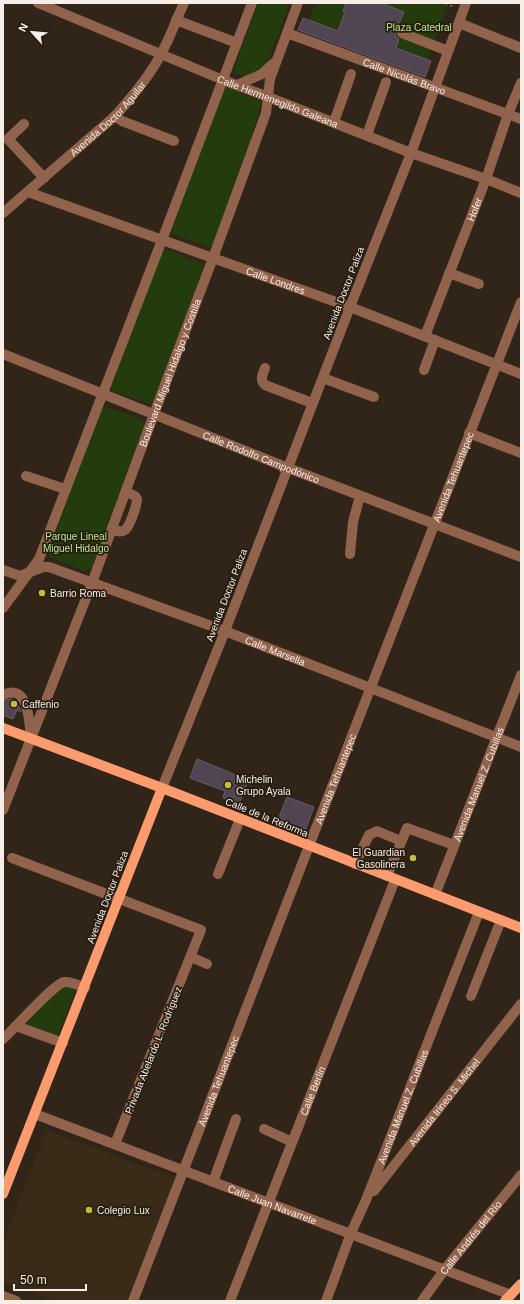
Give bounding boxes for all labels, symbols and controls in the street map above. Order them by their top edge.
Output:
north arrow [12,12,52,52]
text: N [16,21,30,34]
park label: Plaza Catedral [386,22,452,33]
street label: Calle Nicolás Bravo [361,56,447,97]
street label: Calle Hermenegildo Galeana [215,73,340,130]
street label: Avenida Doctor Aguilar [68,79,148,159]
street label: Hofer [465,195,485,223]
street label: Avenida Doctor Paliza [321,245,366,341]
street label: Calle Londres [245,265,306,296]
street label: Boulevard Miguel Hidalgo y Costilla [137,297,203,449]
street label: Calle Rodolfo Campodónico [201,429,321,486]
street label: Avenida Tehuantepec [431,430,476,524]
park label: Parque Lineal Miguel Hidalgo [43,531,110,554]
street label: Avenida Doctor Paliza [204,547,249,643]
marker: Barrio Roma [37,588,47,598]
place label: Barrio Roma [50,588,107,599]
street label: Calle Marsella [244,634,307,668]
marker: Caffenio [9,699,19,709]
place label: Caffenio [22,699,60,710]
street label: Avenida Manuel Z. Cubillas [452,726,506,843]
street label: Avenida Tehuantepec [313,732,358,826]
place label: Michelin Grupo Ayala [236,774,291,797]
marker: Michelin Grupo Ayala [223,780,233,790]
street label: Calle de la Reforma [224,796,310,839]
place label: El Guardian Gasolinera [352,847,405,870]
street label: Avenida Doctor Paliza [85,849,130,945]
marker: El Guardian Gasolinera [408,853,418,863]
street label: Privada Abelardo L. Rodríguez [123,985,184,1115]
street label: Avenida Tehuantepec [196,1034,241,1128]
street label: Avenida Manuel Z. Cubillas [376,1048,430,1165]
street label: Avenida Irineo S. Michel [407,1057,482,1148]
street label: Calle Berlín [298,1065,327,1117]
street label: Calle Juan Navarrete [226,1183,319,1227]
street label: Calle Andrés del Río [438,1198,504,1277]
marker: Colegio Lux [84,1205,94,1215]
place label: Colegio Lux [97,1205,150,1216]
scale bar [14,1266,86,1292]
text: 50 m [20,1273,47,1287]

